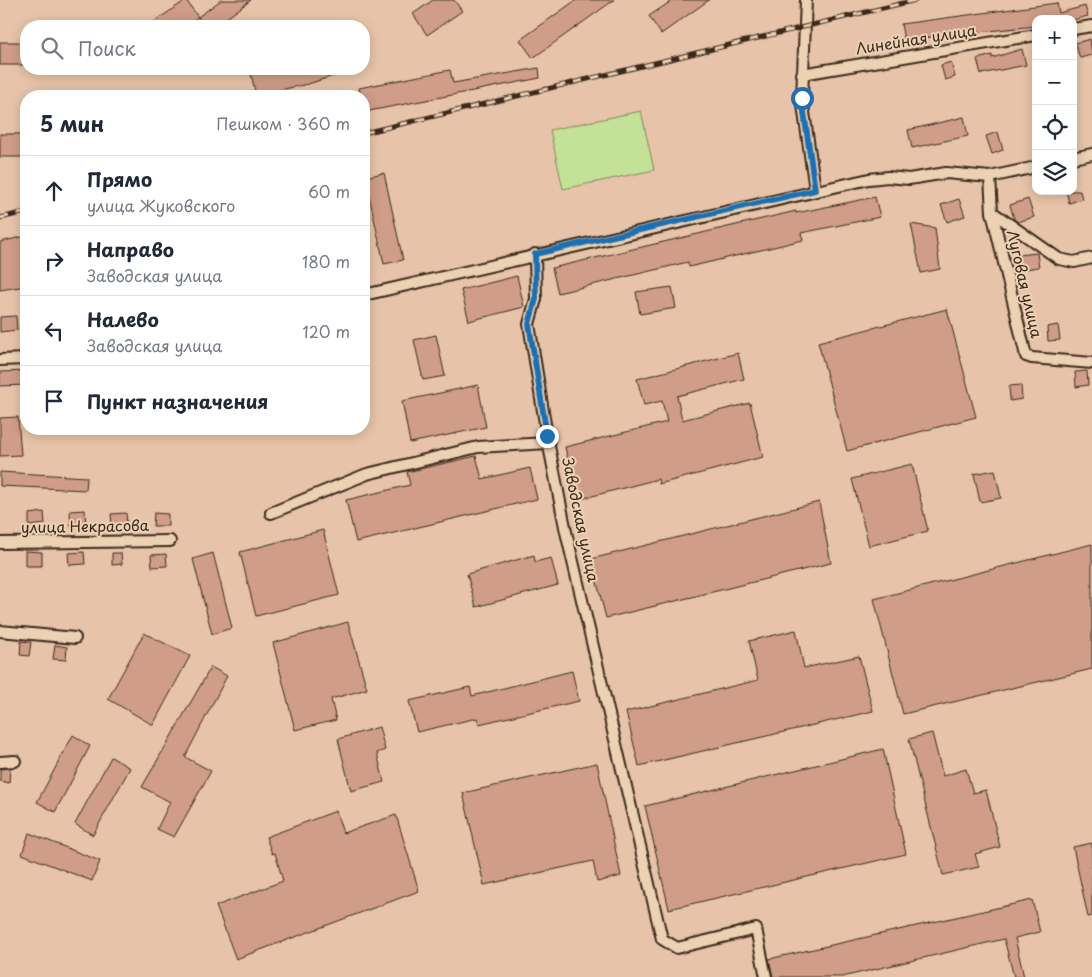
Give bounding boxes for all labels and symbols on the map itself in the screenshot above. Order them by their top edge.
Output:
street label: Линейная улица [854,18,978,59]
route start [791,87,814,110]
street label: Луговая улица [1002,227,1049,341]
route end [536,425,559,448]
street label: Заводская улица [557,455,606,585]
street label: улица Некрасова [21,513,150,538]

